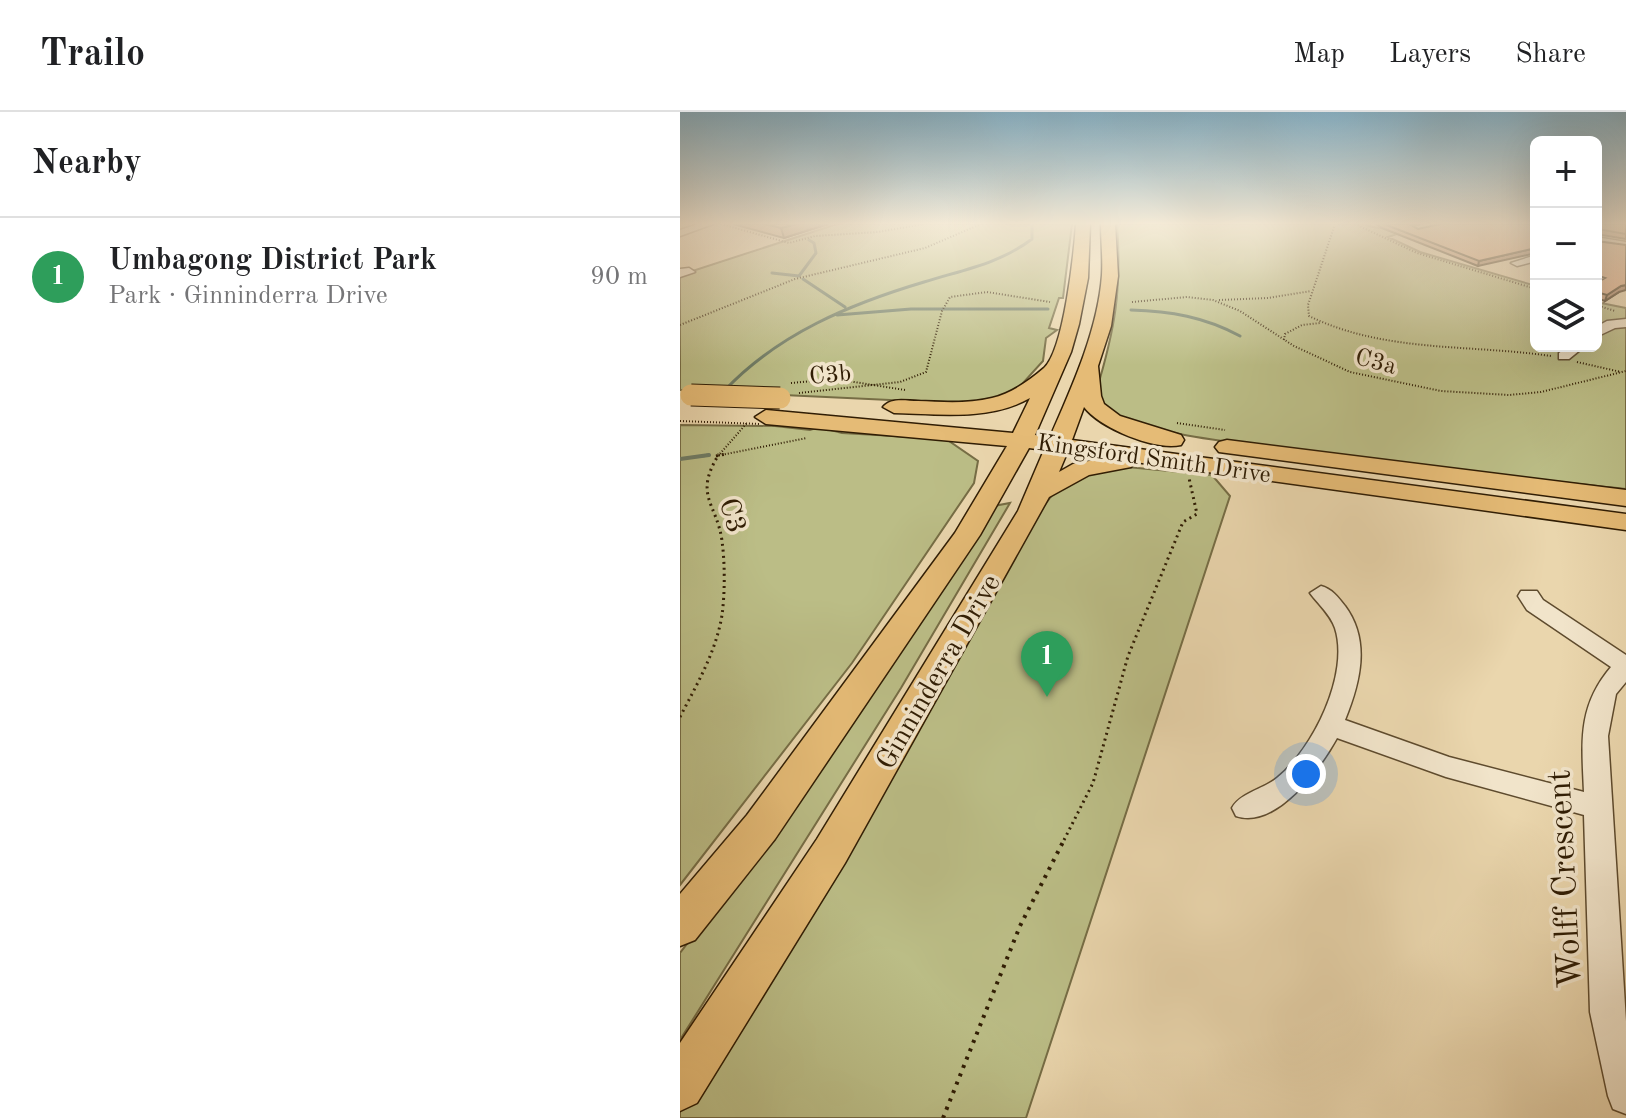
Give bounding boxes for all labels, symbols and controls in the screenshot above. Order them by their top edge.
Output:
text: Trailo [40,36,145,74]
text: Map [1293,41,1345,69]
text: Layers [1389,41,1471,69]
text: Share [1515,41,1586,69]
map controls [1530,136,1602,352]
button: + [1530,136,1602,208]
text: Nearby [32,147,142,181]
button: − [1530,208,1602,280]
text: Umbagong District Park [108,246,437,276]
text: 1 [50,264,66,290]
text: 90 m [590,264,648,290]
button: layers [1530,280,1602,352]
text: Park · Ginninderra Drive [108,283,388,309]
street label: C3a [1352,346,1399,380]
street label: C3b [808,362,852,390]
street label: Kingsford Smith Drive [1035,432,1272,488]
street label: C3 [713,495,749,537]
street label: Ginninderra Drive [872,570,1007,775]
pin: 1 [1021,631,1073,697]
your location [1286,754,1326,794]
street label: Wolff Crescent [1543,769,1589,989]

